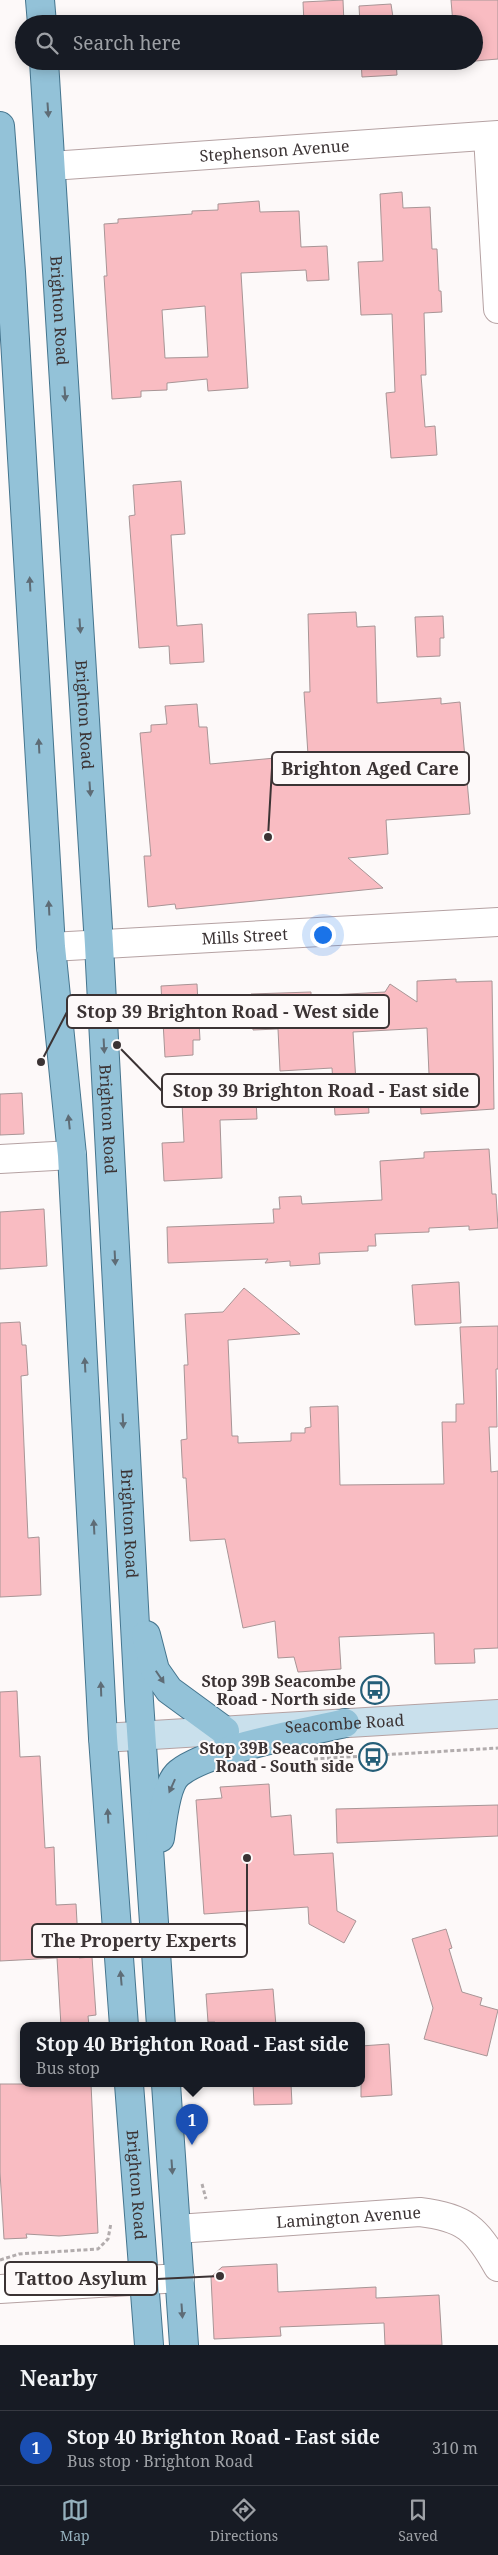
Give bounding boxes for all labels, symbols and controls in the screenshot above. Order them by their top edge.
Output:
search box [15,15,483,70]
icon: search [33,29,61,57]
text: Search here [73,30,181,56]
one-way arrow [44,102,52,118]
street label: Stephenson Avenue [199,134,350,167]
street label: Brighton Road [45,255,74,366]
one-way arrow [62,387,70,403]
one-way arrow [25,575,33,591]
one-way arrow [76,619,84,635]
street label: Brighton Road [70,659,99,770]
one-way arrow [35,738,43,754]
callout: Brighton Aged Care [272,752,469,785]
text: Brighton Aged Care [281,756,459,780]
one-way arrow [86,781,94,797]
one-way arrow [44,900,52,916]
your location [310,922,336,948]
street label: Mills Street [201,923,289,950]
callout: Stop 39 Brighton Road - West side [67,995,389,1028]
text: Stop 39 Brighton Road - West side [77,999,379,1023]
one-way arrow [101,1038,109,1054]
street label: Brighton Road [94,1064,122,1175]
callout: Stop 39 Brighton Road - East side [162,1074,479,1107]
text: Stop 39 Brighton Road - East side [173,1078,469,1102]
one-way arrow [65,1114,73,1130]
one-way arrow [112,1251,120,1267]
one-way arrow [80,1356,88,1372]
one-way arrow [120,1413,128,1429]
street label: Brighton Road [116,1468,144,1579]
one-way arrow [89,1519,97,1535]
one-way arrow [155,1670,165,1684]
place label: Stop 39B Seacombe Road - North side [201,1670,356,1710]
bus stop icon: Stop 39B Seacombe Road - North side [360,1675,390,1705]
one-way arrow [97,1681,105,1697]
street label: Seacombe Road [284,1709,405,1738]
place label: Stop 39B Seacombe Road - South side [199,1737,354,1777]
bus stop icon: Stop 39B Seacombe Road - South side [358,1742,388,1772]
one-way arrow [168,1779,176,1793]
one-way arrow [104,1807,112,1823]
callout: The Property Experts [32,1924,247,1957]
text: The Property Experts [41,1928,237,1952]
one-way arrow [116,1969,124,1985]
popup [20,2022,365,2087]
text: Stop 40 Brighton Road - East side [36,2031,349,2057]
text: Bus stop [36,2057,100,2079]
pin: 1 [176,2104,208,2145]
street label: Brighton Road [122,2129,152,2240]
one-way arrow [168,2160,176,2176]
street label: Lamington Avenue [276,2201,422,2233]
callout: Tattoo Asylum [5,2262,157,2295]
text: Tattoo Asylum [15,2266,147,2290]
one-way arrow [179,2304,187,2320]
text: Nearby [20,2364,98,2392]
text: Stop 40 Brighton Road - East side [67,2424,380,2450]
text: 1 [31,2437,41,2459]
text: 310 m [432,2437,478,2459]
text: Bus stop · Brighton Road [67,2450,253,2472]
tab: Map [60,2496,90,2545]
tab: Directions [210,2496,278,2545]
tab: Saved [398,2496,438,2545]

